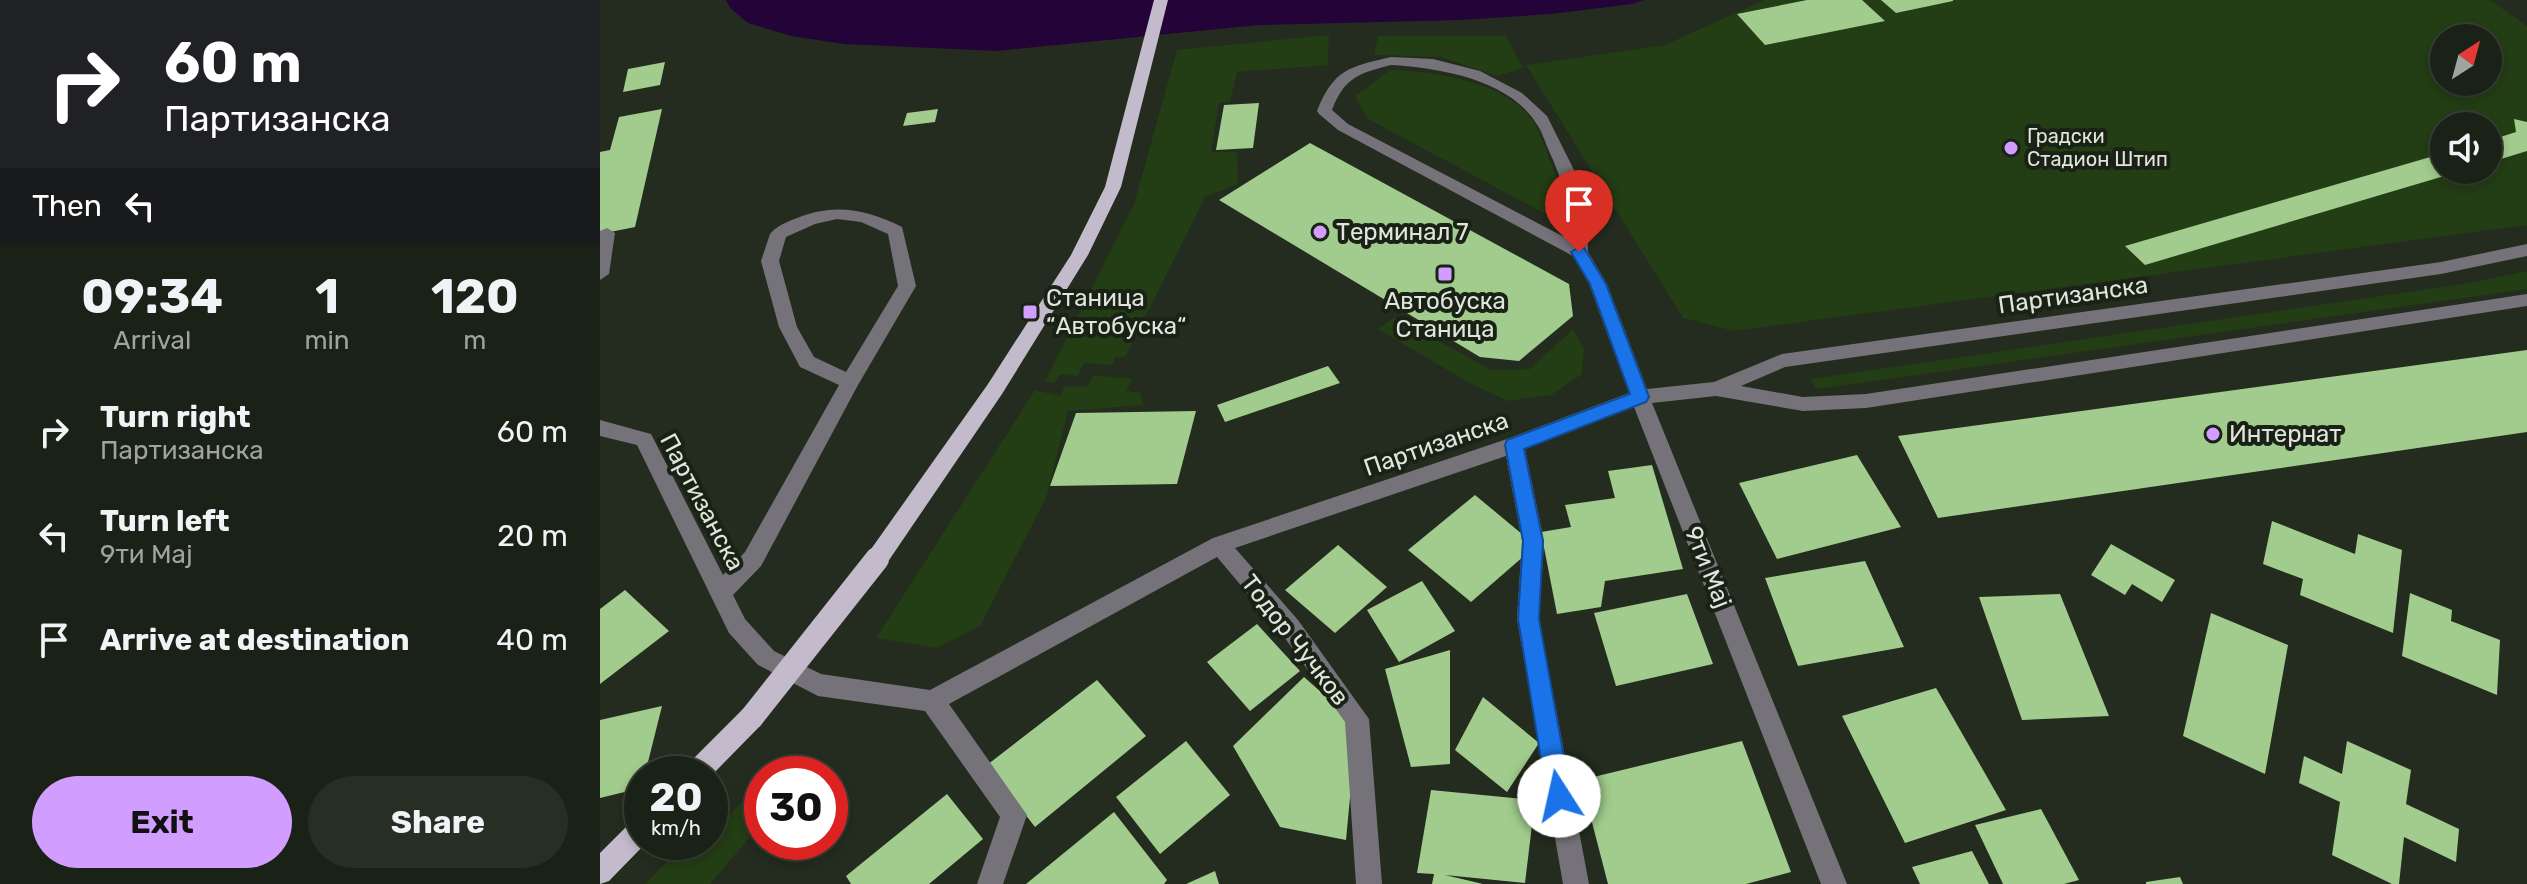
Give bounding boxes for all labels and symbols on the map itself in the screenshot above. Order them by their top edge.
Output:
north arrow [2430,24,2502,96]
place label: Градски Стадион Штип [2027,124,2168,171]
marker: Градски Стадион Штип [2002,139,2020,157]
pin [1545,170,1613,252]
place label: Терминал 7 [1336,218,1469,246]
marker: Терминал 7 [1311,223,1329,241]
marker: Автобуска Станица [1436,265,1454,283]
street label: Партизанска [1996,271,2150,319]
place label: Станица “Автобуска“ [1046,284,1187,340]
place label: Автобуска Станица [1384,287,1506,343]
marker: Станица “Автобуска“ [1021,303,1039,321]
street label: Партизанска [1360,406,1512,482]
place label: Интернат [2229,420,2342,448]
marker: Интернат [2204,425,2222,443]
street label: Партизанска [654,429,750,575]
street label: 9ти Мај [1679,522,1737,612]
street label: Тодор Чучков [1235,569,1355,711]
position arrow [1517,754,1601,838]
speed limit sign: 30 [744,756,848,860]

